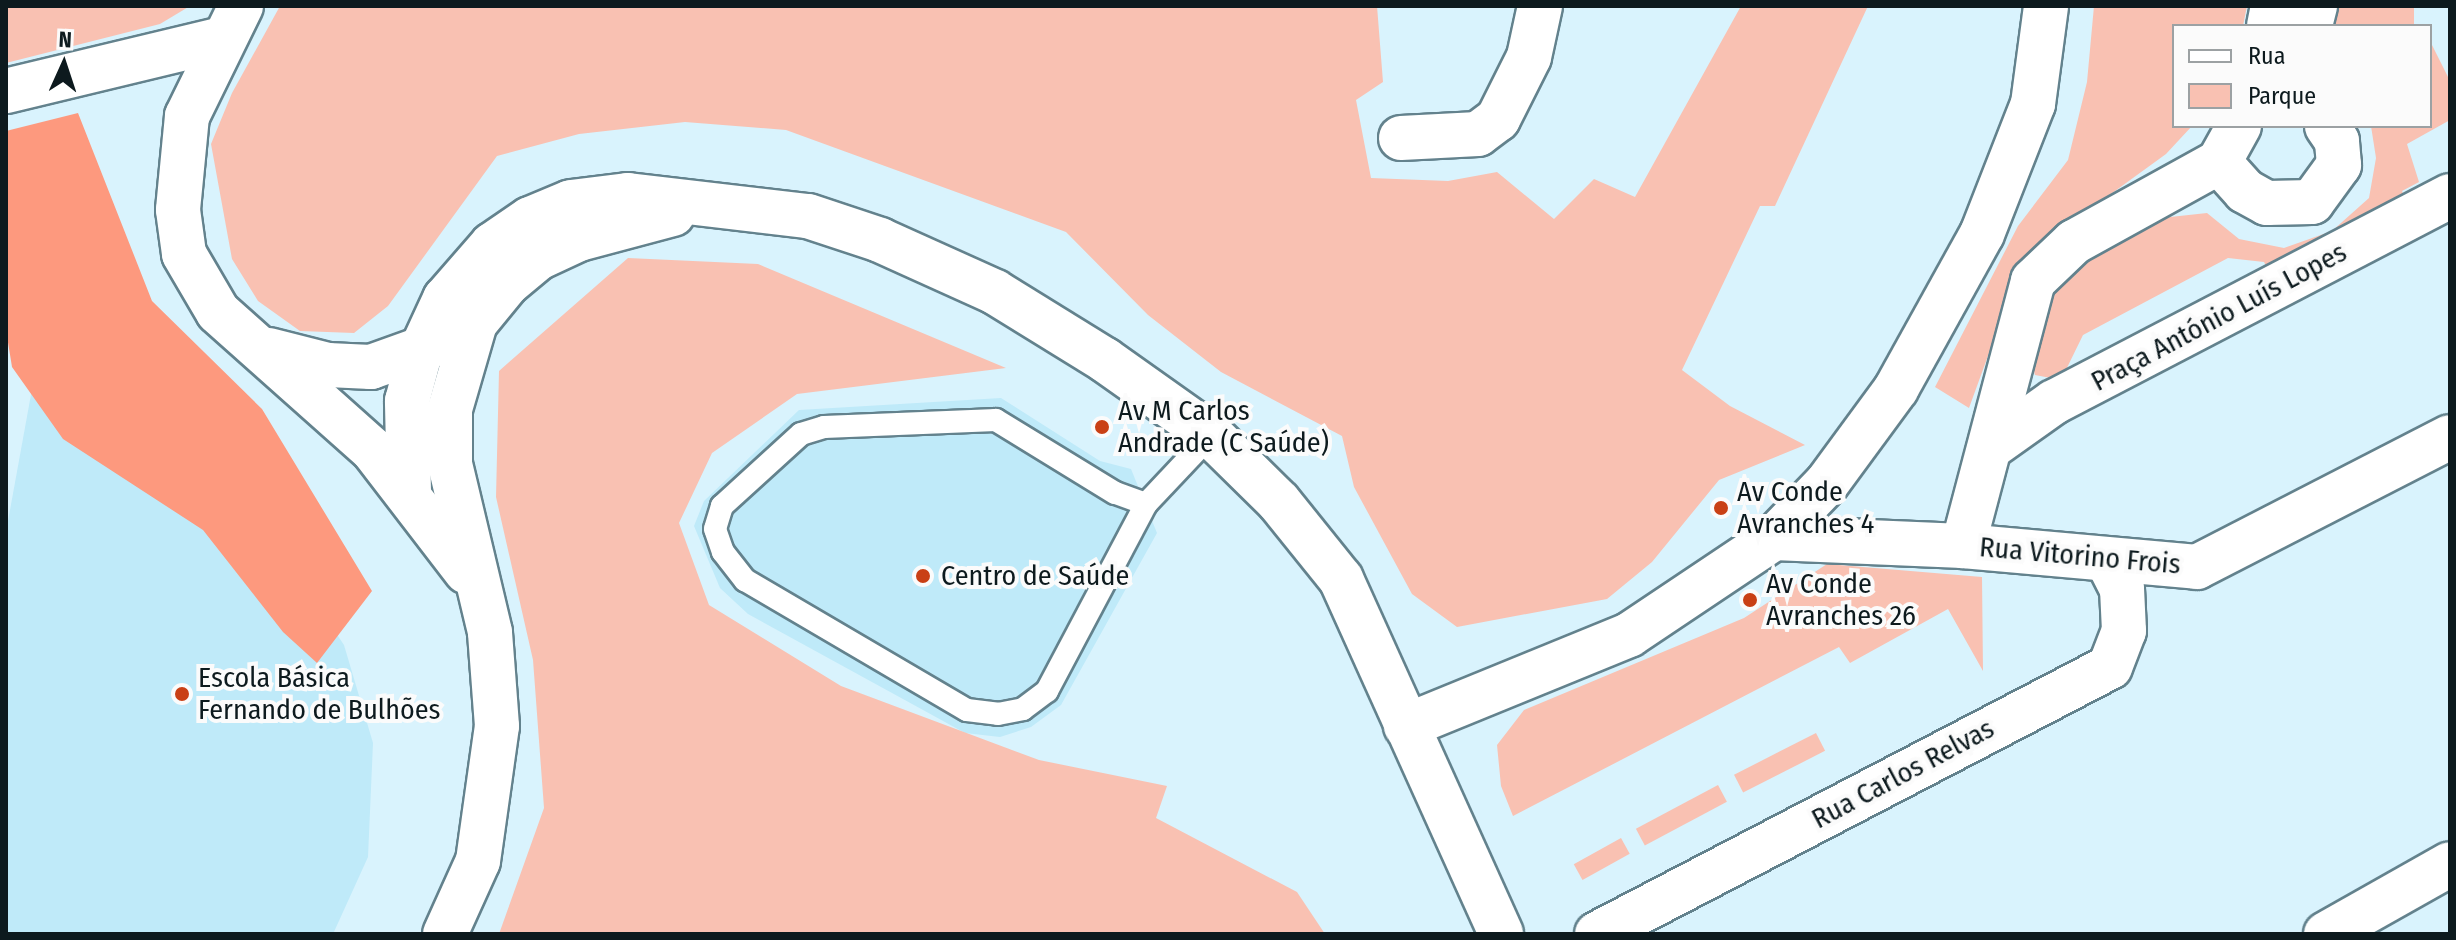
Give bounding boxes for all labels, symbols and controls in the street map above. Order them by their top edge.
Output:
north arrow [24,24,104,104]
legend [2172,24,2432,128]
text: N [58,26,73,53]
text: Rua [2248,42,2285,70]
text: Parque [2248,82,2316,110]
street label: Praça António Luís Lopes [2086,235,2352,399]
place label: Av M Carlos Andrade (C Saúde) [1118,394,1329,460]
marker: Av M Carlos Andrade (C Saúde) [1093,418,1111,436]
place label: Av Conde Avranches 4 [1737,475,1874,541]
marker: Av Conde Avranches 4 [1712,499,1730,517]
street label: Rua Vitorino Frois [1978,530,2182,582]
place label: Centro de Saúde [941,559,1129,593]
marker: Centro de Saúde [912,565,934,587]
place label: Av Conde Avranches 26 [1766,567,1916,633]
marker: Av Conde Avranches 26 [1741,591,1759,609]
place label: Escola Básica Fernando de Bulhões [198,661,440,727]
marker: Escola Básica Fernando de Bulhões [173,685,191,703]
street label: Rua Carlos Relvas [1806,712,2000,836]

